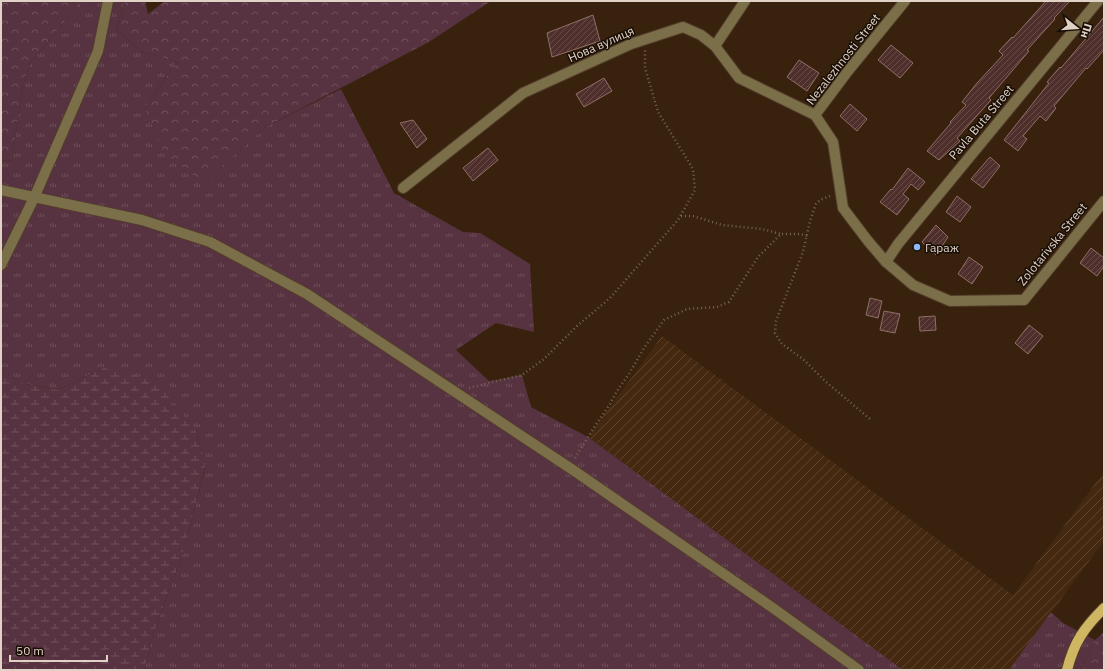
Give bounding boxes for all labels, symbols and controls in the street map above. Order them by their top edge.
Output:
north arrow [1057,8,1097,48]
street label: Nezalezhnosti Street [803,10,883,108]
text: Пн [1078,22,1095,40]
street label: Нова вулиця [566,23,636,65]
street label: Pavla Buta Street [945,82,1017,162]
street label: Zolotarivska Street [1014,200,1090,288]
place label: Гараж [925,240,959,255]
marker: Гараж [912,242,922,252]
scale bar [10,637,107,663]
text: 50 m [16,643,44,658]

